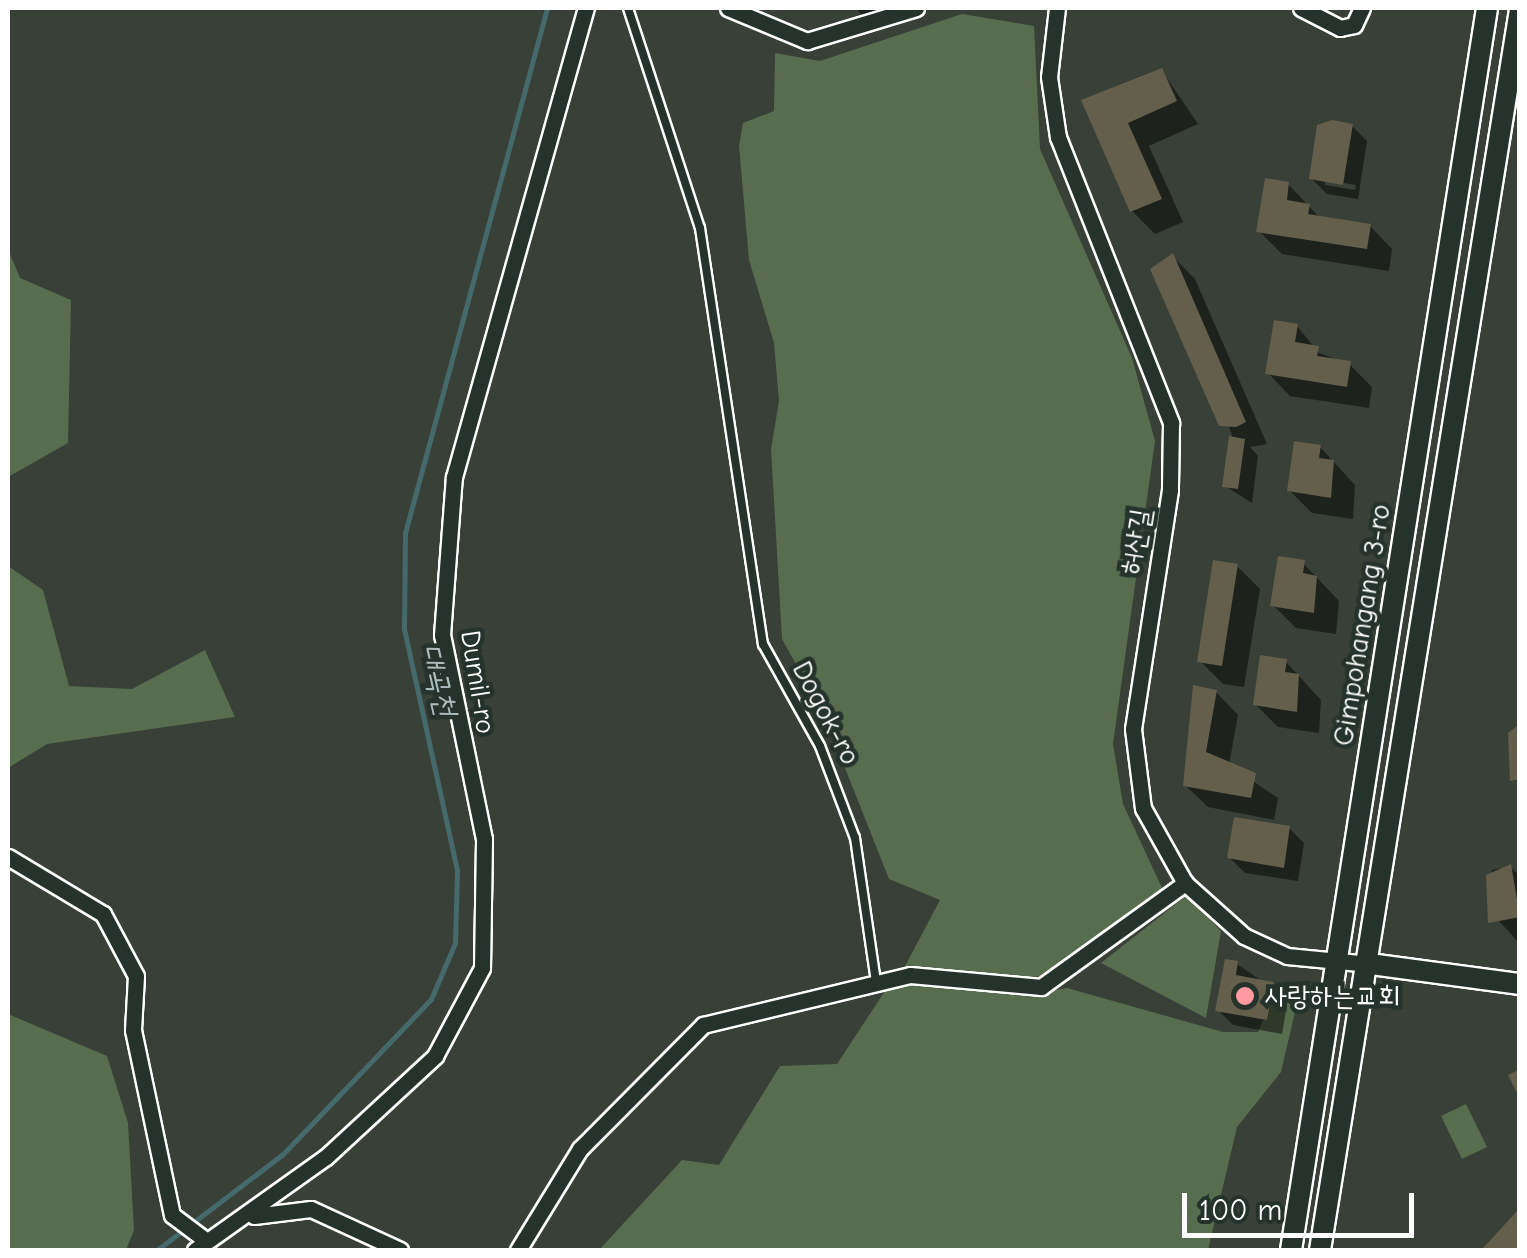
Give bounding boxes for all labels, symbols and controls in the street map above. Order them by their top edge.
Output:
street label: Gimpohangang 3-ro [1326,502,1398,748]
street label: 허산길 [1114,506,1158,578]
street label: Dumil-ro [453,628,503,736]
water label: 대곡천 [412,641,464,719]
street label: Dogok-ro [785,656,867,770]
place label: 사랑하는교회 [1265,979,1400,1013]
marker: 사랑하는교회 [1234,985,1256,1007]
scale bar [1187,1173,1420,1235]
text: 100 m [1199,1193,1282,1228]

